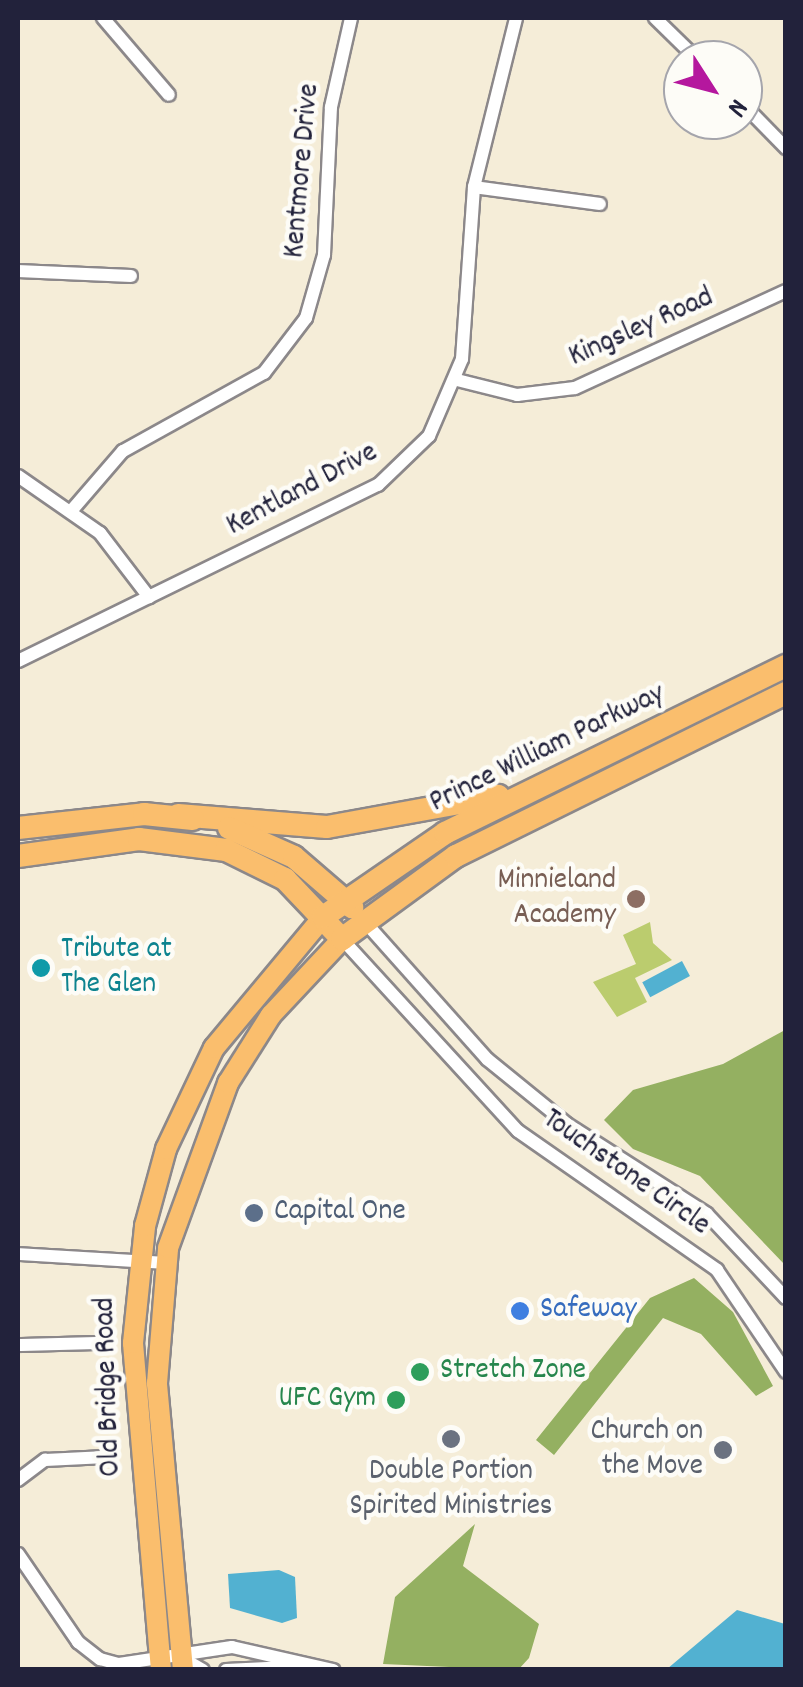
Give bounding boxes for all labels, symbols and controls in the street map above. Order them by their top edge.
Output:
north arrow [663,40,763,140]
street label: Kentmore Drive [278,82,330,260]
text: N [715,89,756,124]
street label: Kingsley Road [564,281,720,377]
street label: Kentland Drive [221,436,385,546]
street label: Prince William Parkway [425,678,671,822]
place label: Minnieland Academy [497,864,616,934]
marker: Minnieland Academy [625,888,647,910]
place label: Tribute at The Glen [61,933,172,1004]
marker: Tribute at The Glen [30,957,52,979]
street label: Touchstone Circle [534,1103,716,1245]
place label: Capital One [274,1195,406,1231]
marker: Capital One [243,1202,265,1224]
place label: Safeway [540,1293,637,1329]
street label: Old Bridge Road [89,1297,131,1477]
marker: Safeway [509,1300,531,1322]
place label: Stretch Zone [440,1354,586,1390]
marker: Stretch Zone [409,1361,431,1383]
place label: UFC Gym [279,1382,376,1418]
marker: UFC Gym [385,1389,407,1411]
place label: Church on the Move [591,1415,703,1486]
marker: Double Portion Spirited Ministries [440,1428,462,1450]
marker: Church on the Move [712,1439,734,1461]
place label: Double Portion Spirited Ministries [350,1455,552,1526]

